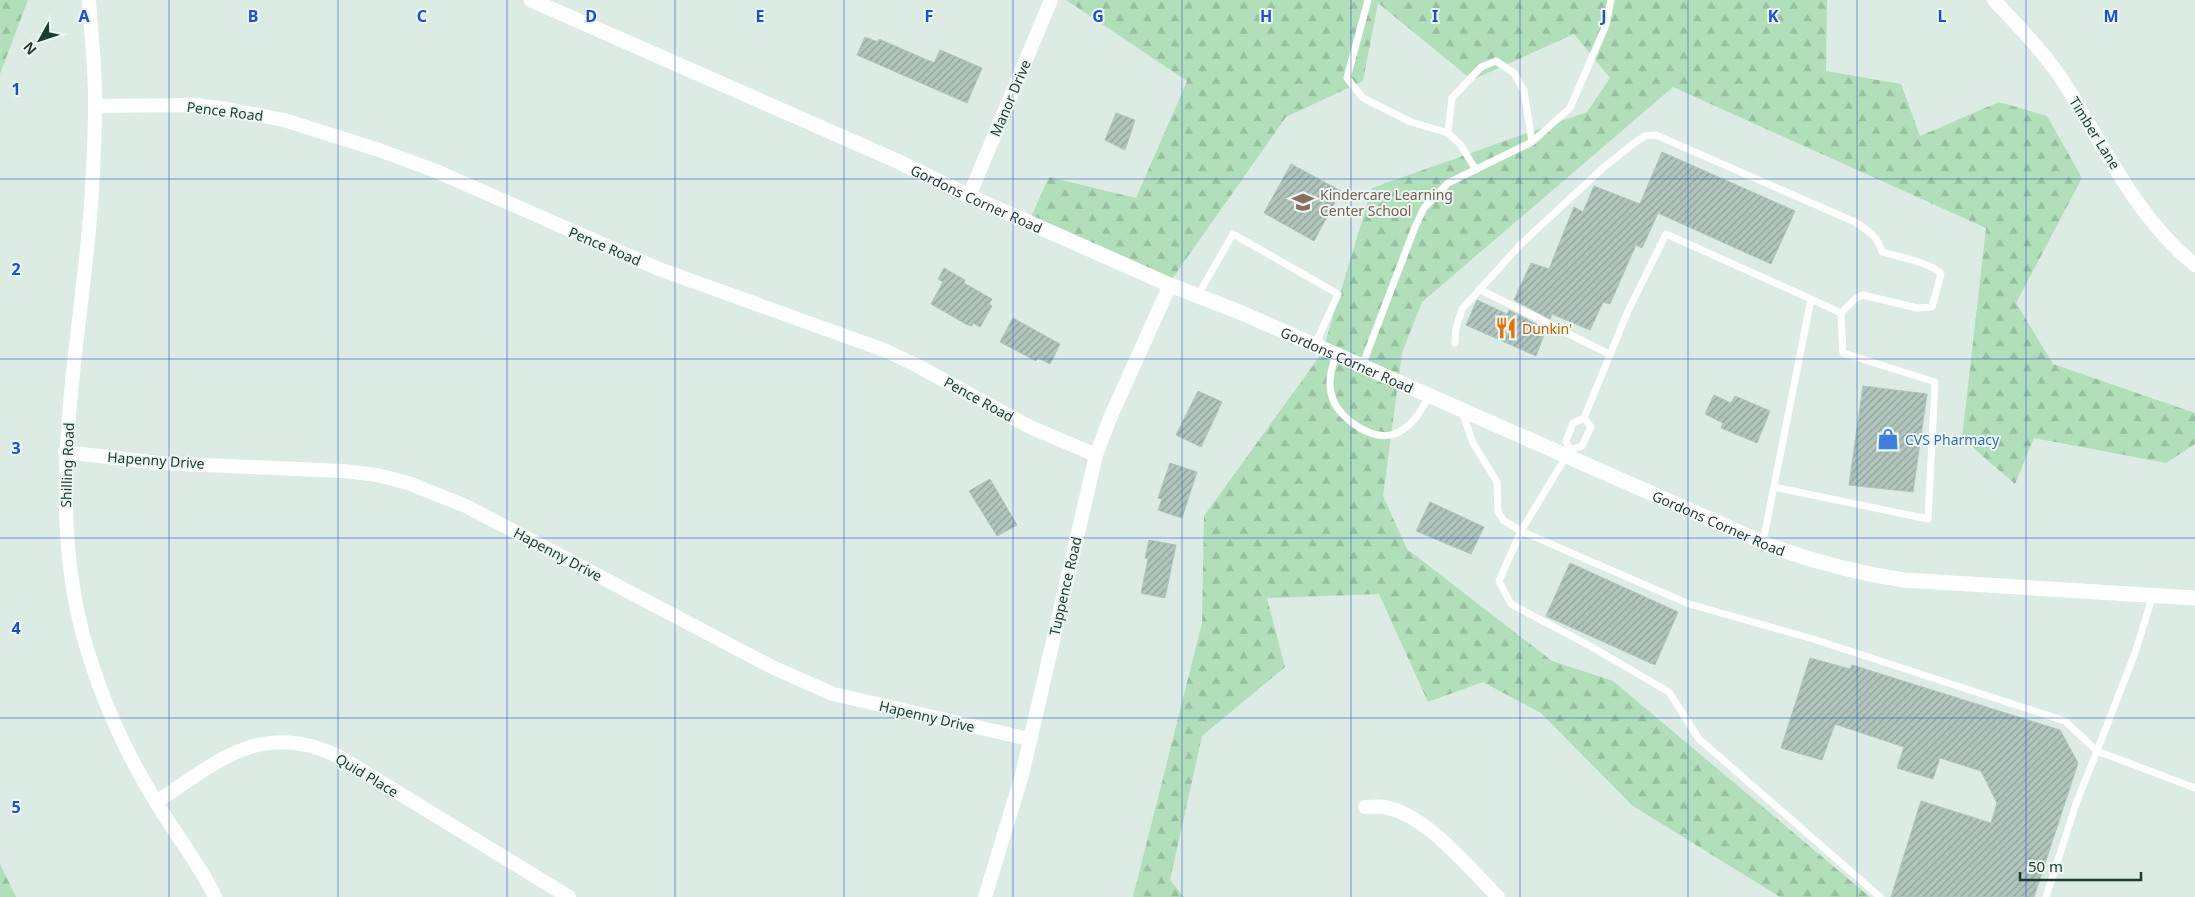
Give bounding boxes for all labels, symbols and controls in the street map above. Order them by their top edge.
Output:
text: A [78,5,90,27]
text: B [248,5,258,27]
text: C [417,5,427,27]
text: D [585,5,597,27]
text: E [756,5,765,27]
text: F [925,5,933,27]
text: G [1092,5,1104,27]
text: H [1260,5,1272,27]
text: I [1432,5,1438,27]
text: J [1599,5,1607,27]
text: K [1768,5,1779,27]
text: L [1938,5,1947,27]
text: M [2103,5,2119,27]
north arrow [15,15,65,65]
text: N [19,38,41,59]
street label: Manor Drive [985,57,1035,139]
text: 1 [11,78,21,100]
street label: Timber Lane [2065,93,2125,173]
street label: Pence Road [186,97,264,125]
street label: Gordons Corner Road [908,160,1046,237]
place label: Kindercare Learning Center School [1320,185,1453,220]
school or university icon: Kindercare Learning Center School [1290,189,1316,215]
street label: Pence Road [566,222,644,270]
text: 2 [11,258,21,280]
restaurant icon: Dunkin' [1493,315,1519,341]
place label: Dunkin' [1522,319,1572,338]
street label: Gordons Corner Road [1278,322,1417,397]
street label: Pence Road [941,372,1017,426]
street label: Shilling Road [56,422,78,508]
shop icon: CVS Pharmacy [1875,426,1901,452]
place label: CVS Pharmacy [1905,430,2000,449]
text: 3 [11,437,21,459]
street label: Hapenny Drive [107,447,205,473]
street label: Gordons Corner Road [1649,485,1788,560]
street label: Hapenny Drive [511,523,606,585]
street label: Tuppence Road [1044,534,1086,638]
text: 4 [11,617,21,639]
street label: Hapenny Drive [877,696,977,736]
street label: Quid Place [332,749,402,801]
text: 5 [11,796,21,818]
scale bar [2020,850,2141,882]
text: 50 m [2028,856,2063,876]

